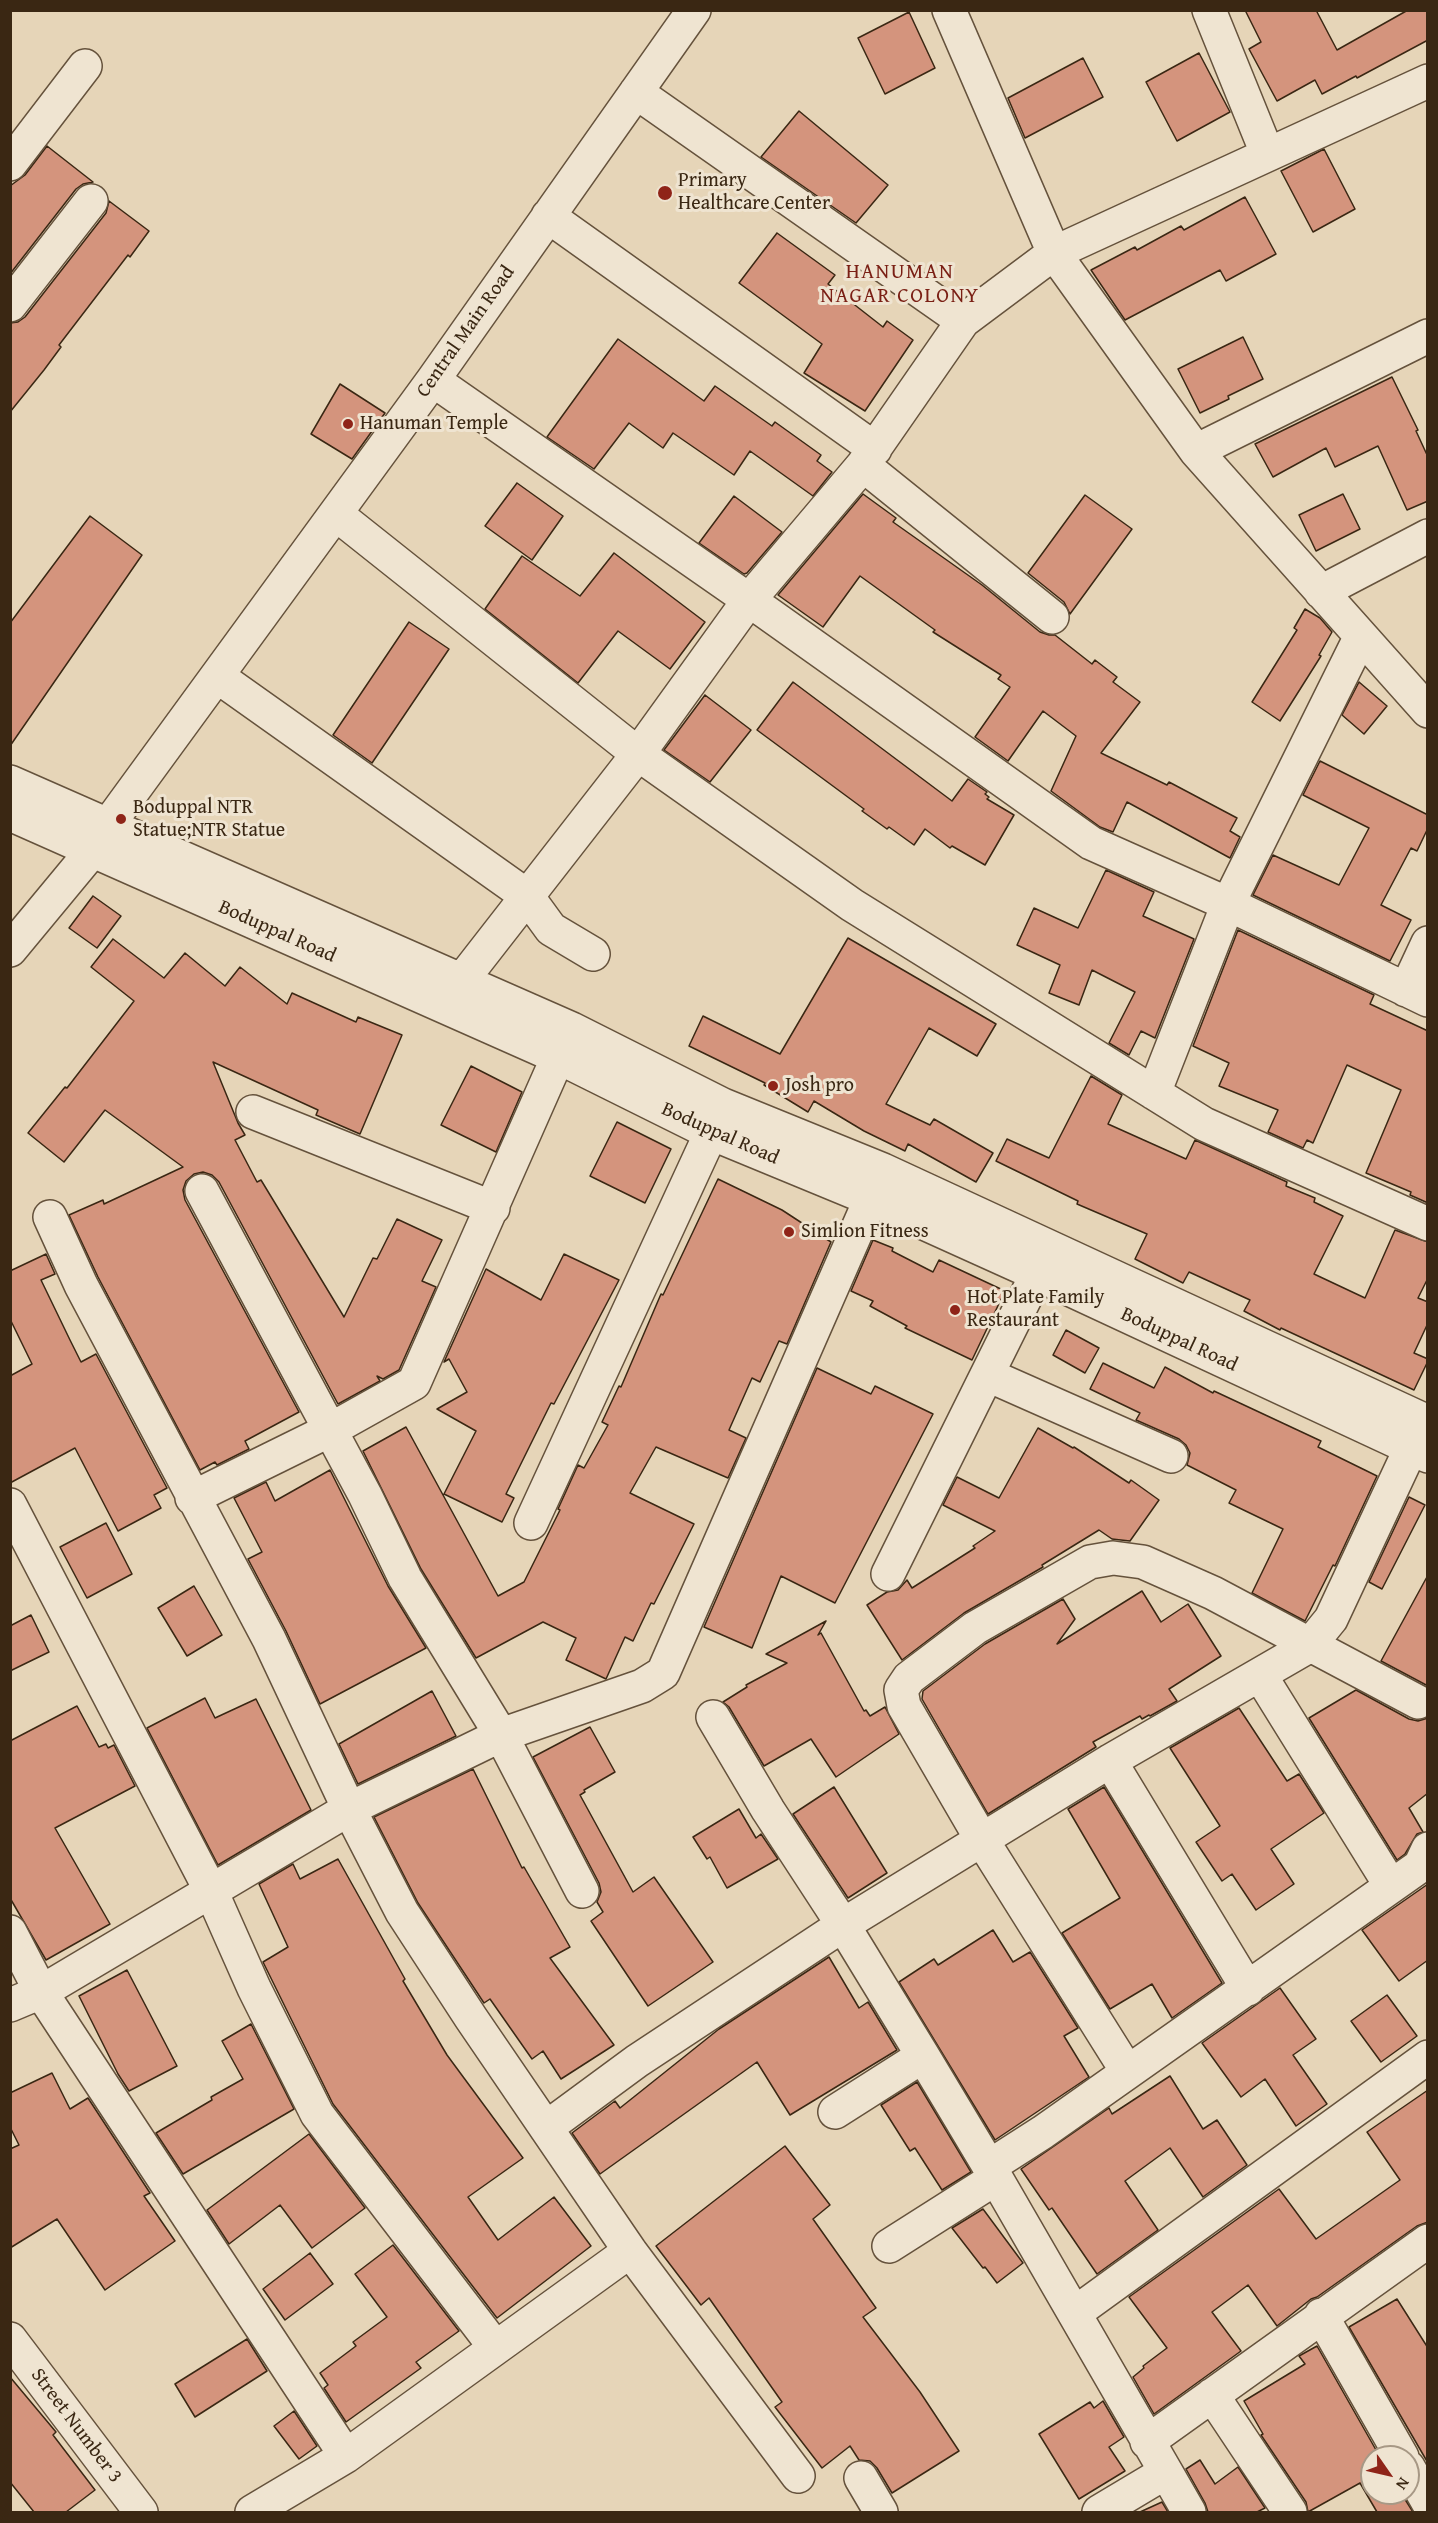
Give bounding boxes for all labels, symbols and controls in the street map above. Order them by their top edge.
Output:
place label: Primary Healthcare Center [678,169,830,216]
marker: Primary Healthcare Center [656,184,674,202]
district label: HANUMAN NAGAR COLONY [820,260,980,310]
street label: Central Main Road [412,262,520,402]
place label: Hanuman Temple [360,412,508,436]
marker: Hanuman Temple [341,417,355,431]
place label: Boduppal NTR Statue;NTR Statue [133,796,285,843]
marker: Boduppal NTR Statue;NTR Statue [114,812,128,826]
street label: Boduppal Road [215,895,339,969]
place label: Josh pro [785,1074,854,1098]
marker: Josh pro [766,1079,780,1093]
street label: Boduppal Road [658,1097,782,1171]
place label: Simlion Fitness [801,1220,929,1244]
marker: Simlion Fitness [782,1225,796,1239]
place label: Hot Plate Family Restaurant [967,1286,1105,1333]
marker: Hot Plate Family Restaurant [948,1303,962,1317]
street label: Boduppal Road [1117,1303,1241,1377]
street label: Street Number 3 [25,2364,127,2488]
north arrow [1360,2445,1420,2505]
text: N [1390,2473,1416,2495]

